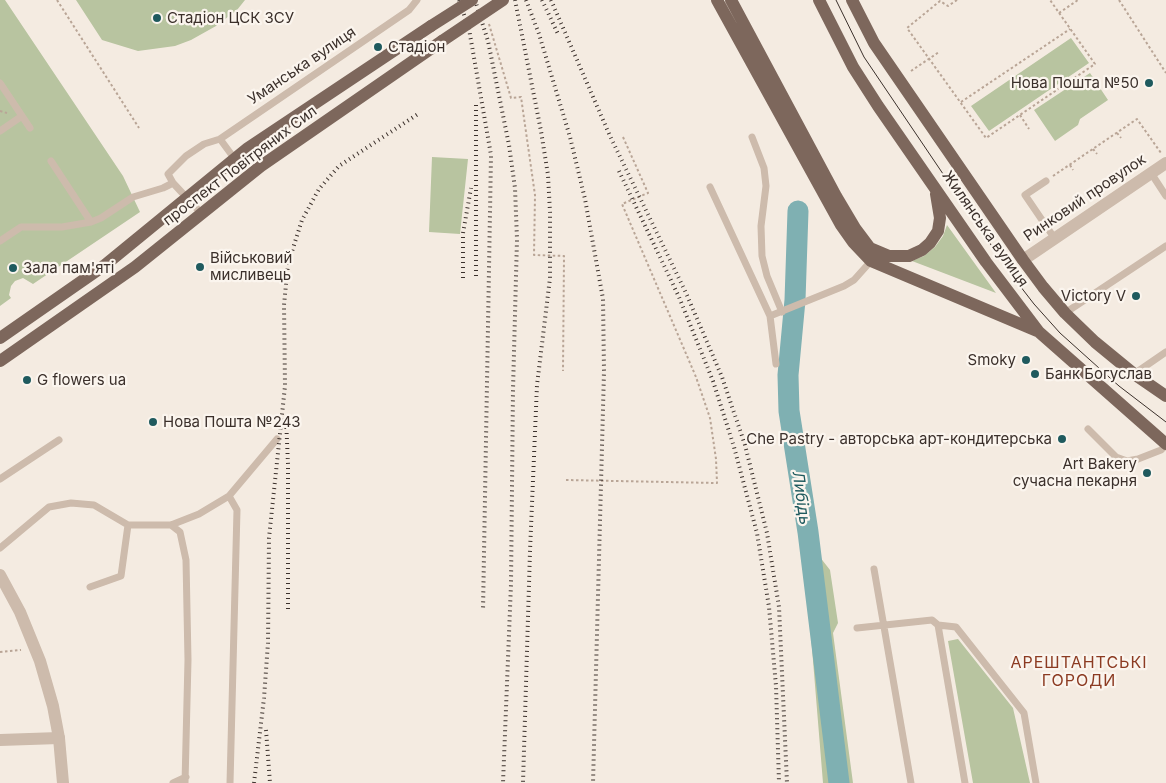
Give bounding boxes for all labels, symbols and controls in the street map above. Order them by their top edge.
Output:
place label: Стадіон ЦСК ЗСУ [167,9,294,27]
marker: Стадіон ЦСК ЗСУ [151,12,163,24]
street label: Уманська вулиця [245,23,359,109]
place label: Стадіон [388,38,445,56]
marker: Стадіон [372,41,384,53]
place label: Нова Пошта №50 [1011,74,1139,92]
marker: Нова Пошта №50 [1143,77,1155,89]
street label: проспект Повітряних Сил [159,102,321,230]
street label: Ринковий провулок [1020,150,1150,246]
street label: Жилянська вулиця [938,167,1032,291]
place label: Військовий мисливець [210,249,292,284]
place label: Зала пам'яті [23,259,114,277]
marker: Військовий мисливець [194,261,206,273]
marker: Зала пам'яті [7,262,19,274]
place label: Victory V [1061,287,1126,305]
marker: Victory V [1130,290,1142,302]
place label: Smoky [968,351,1016,369]
marker: Smoky [1020,354,1032,366]
place label: Банк Богуслав [1045,365,1152,383]
marker: Банк Богуслав [1029,368,1041,380]
place label: G flowers ua [37,371,126,389]
marker: G flowers ua [21,374,33,386]
place label: Нова Пошта №243 [163,413,301,431]
marker: Нова Пошта №243 [147,416,159,428]
place label: Che Pastry - авторська арт-кондитерська [746,430,1052,448]
marker: Che Pastry - авторська арт-кондитерська [1056,433,1068,445]
place label: Art Bakery сучасна пекарня [1013,455,1137,490]
marker: Art Bakery сучасна пекарня [1141,467,1153,479]
water label: Либідь [788,470,814,526]
district label: АРЕШТАНТСЬКІ ГОРОДИ [1009,653,1149,691]

